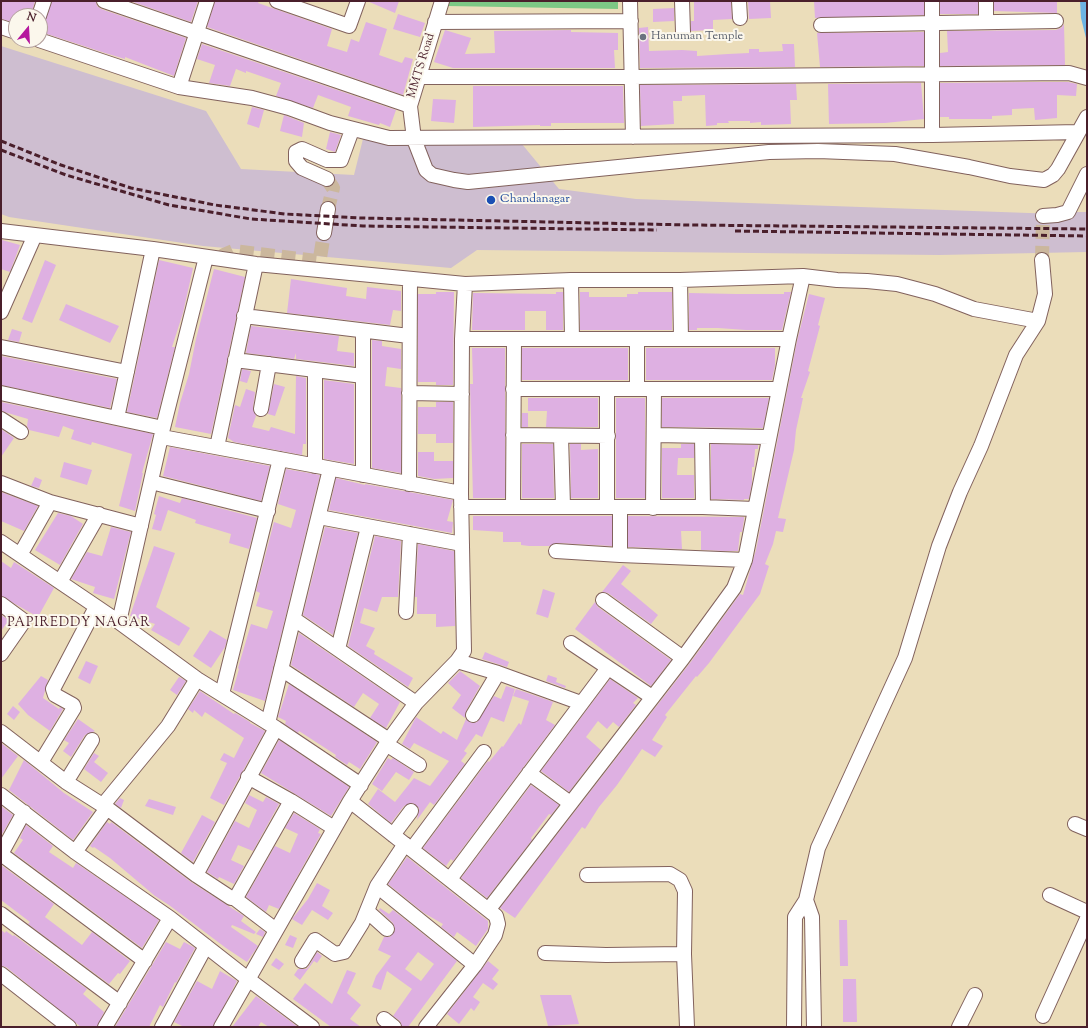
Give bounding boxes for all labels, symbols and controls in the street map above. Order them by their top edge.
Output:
north arrow [8,8,48,48]
text: N [25,9,38,27]
place label: Hanuman Temple [651,30,743,44]
street label: MMTS Road [405,32,439,100]
marker: Hanuman Temple [638,32,648,42]
place label: Chandanagar [500,193,570,207]
marker: Chandanagar [485,194,497,206]
district label: PAPIREDDY NAGAR [7,616,151,632]

